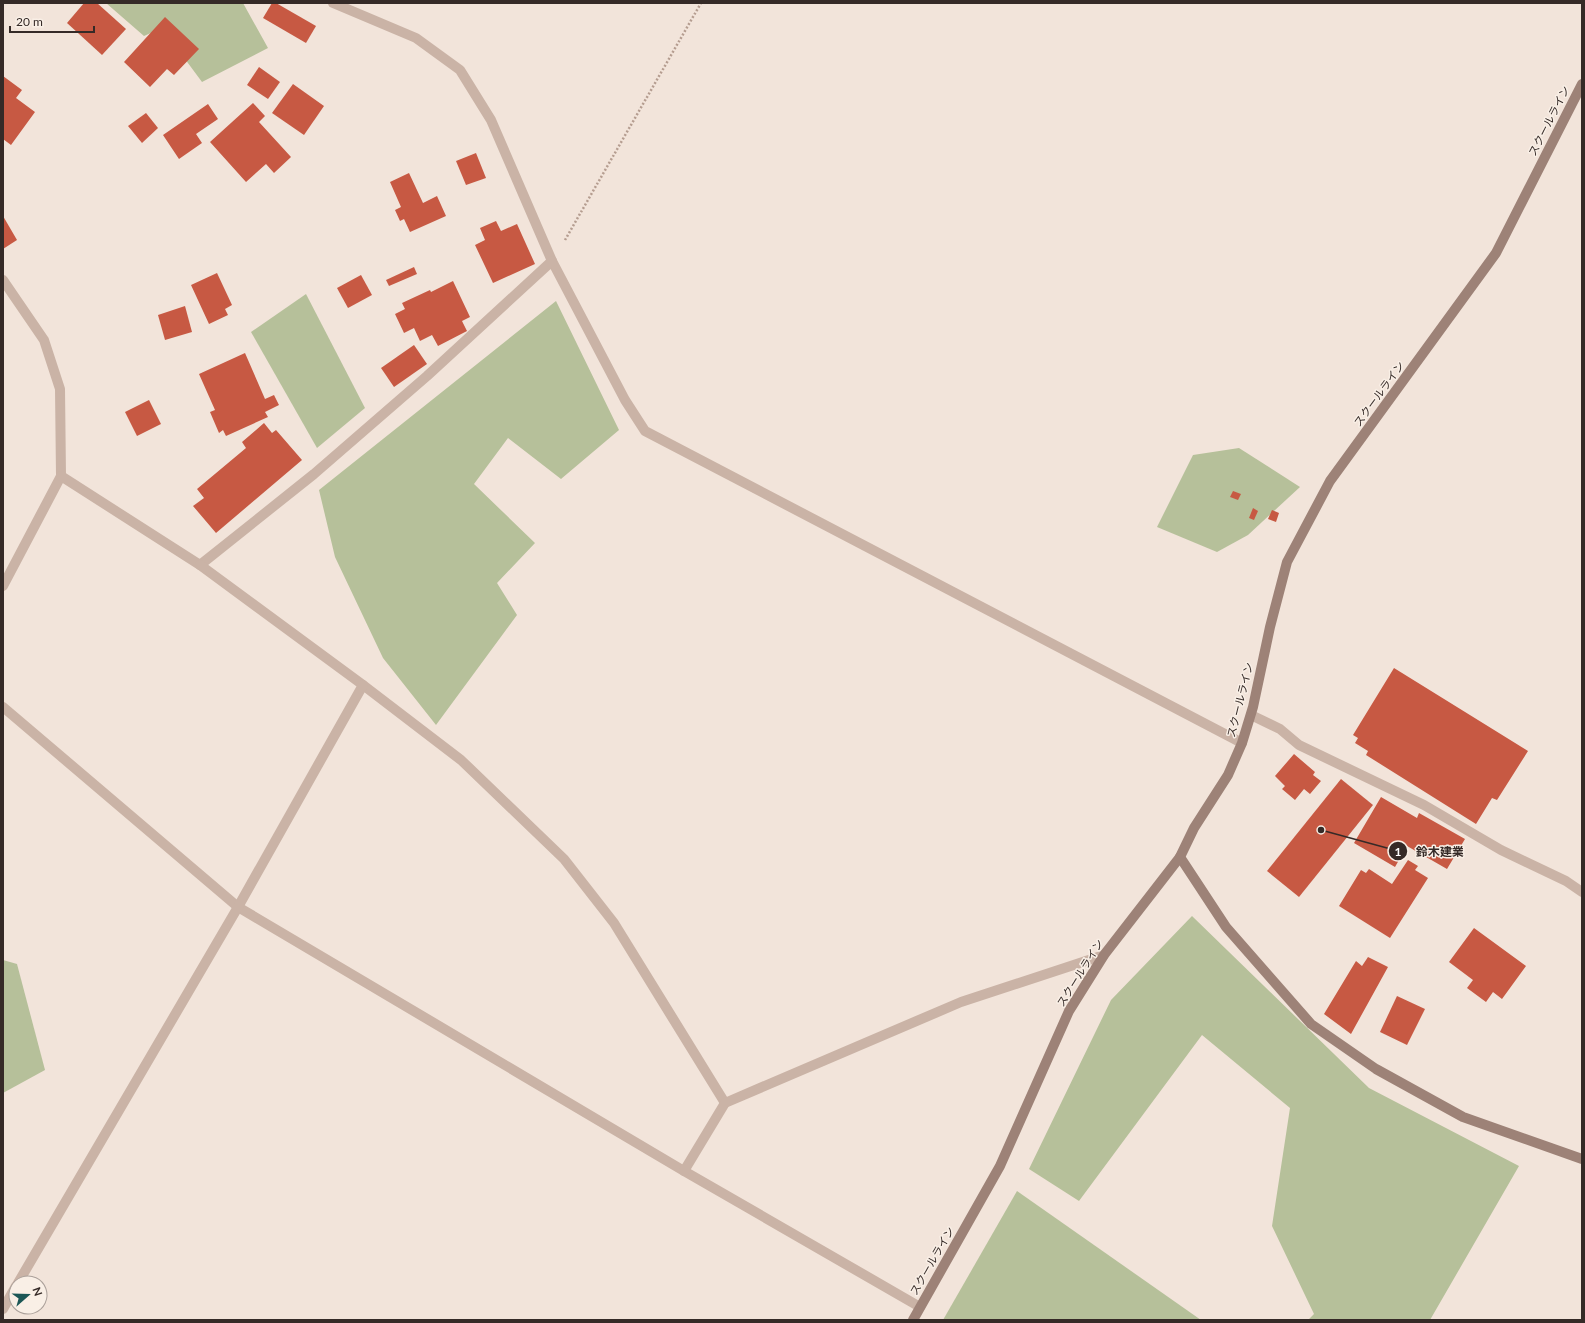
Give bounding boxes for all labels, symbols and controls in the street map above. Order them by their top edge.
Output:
scale bar [10,8,94,34]
text: 20 m [16,14,43,29]
street label: スクールライン [1525,84,1572,158]
street label: スクールライン [1351,359,1406,429]
street label: スクールライン [1224,661,1255,739]
callout: 鈴木建業 [1388,839,1472,863]
text: 1 [1395,844,1402,859]
text: 鈴木建業 [1415,844,1464,859]
street label: スクールライン [1054,937,1105,1009]
street label: スクールライン [907,1224,956,1297]
north arrow [8,1275,48,1315]
text: N [30,1285,45,1298]

